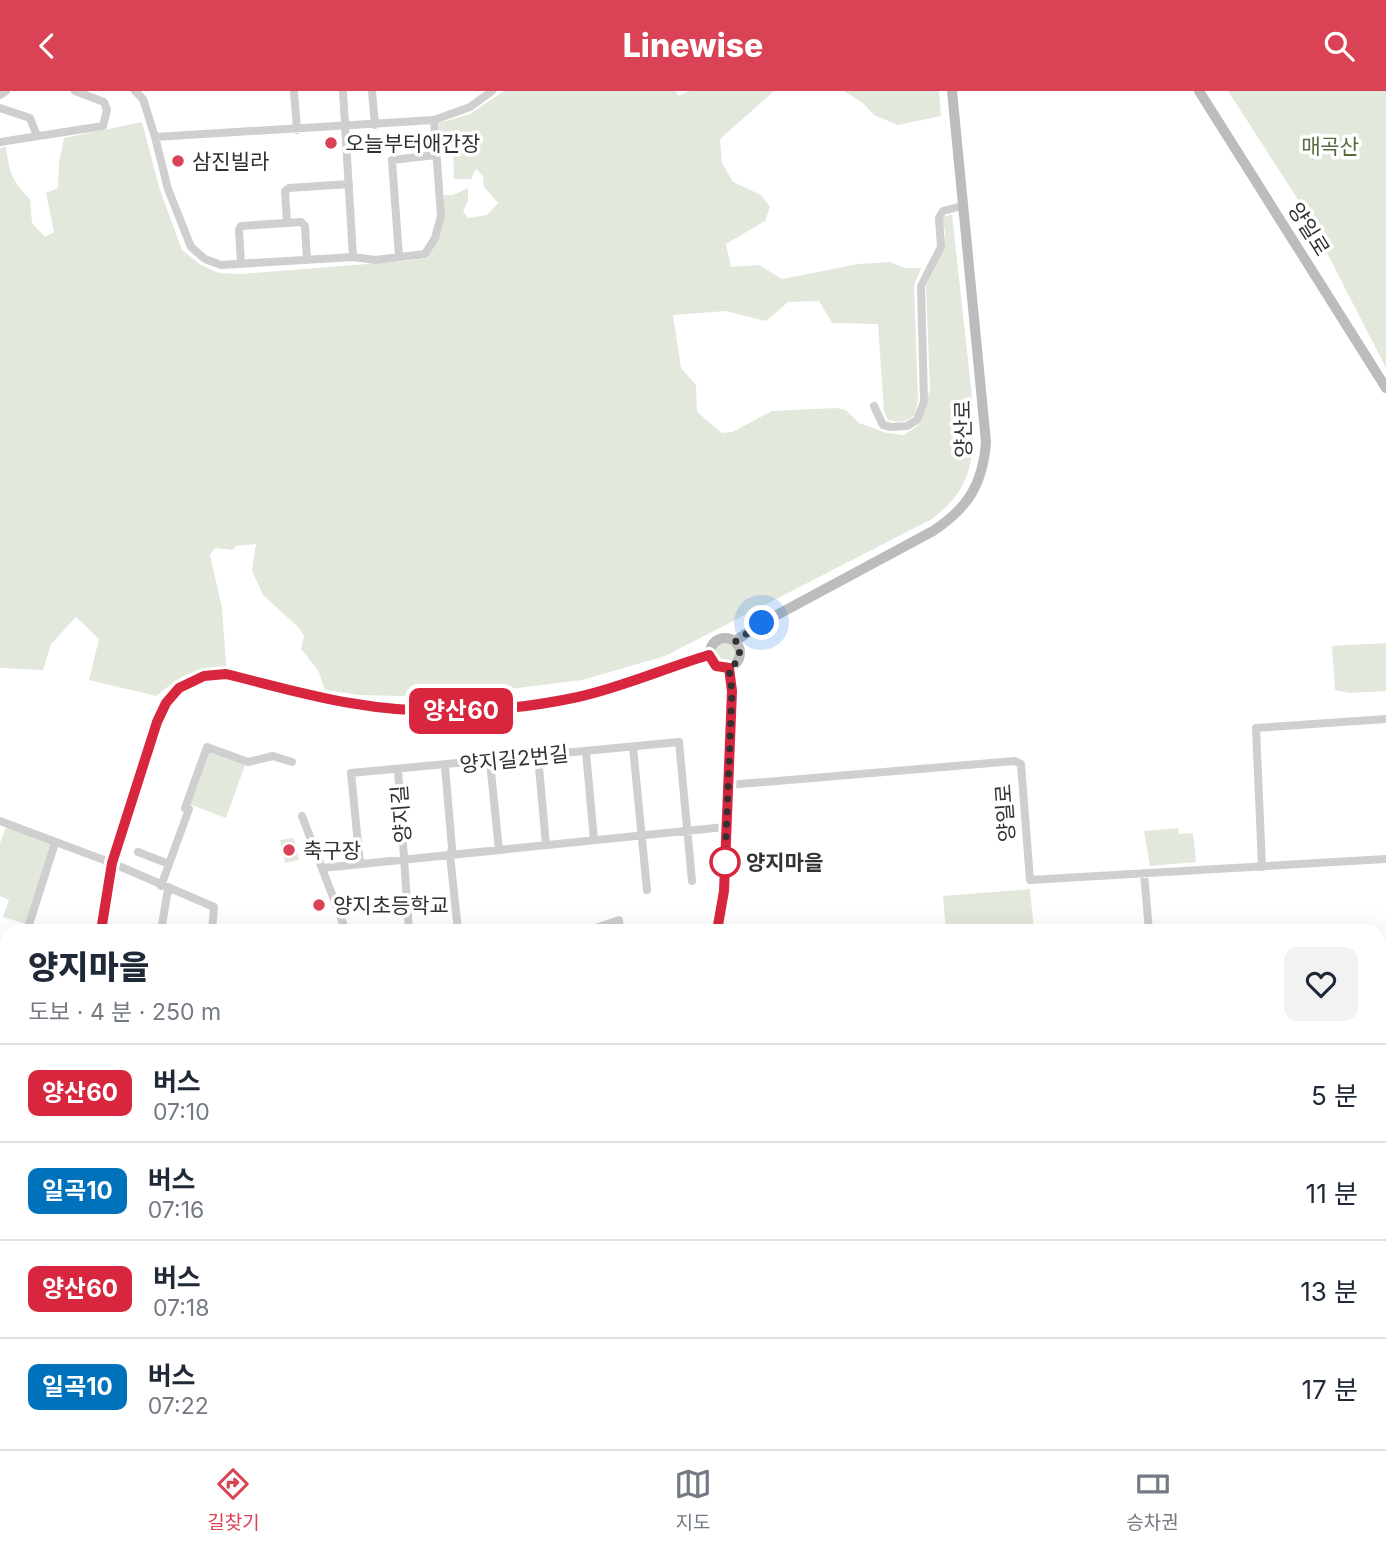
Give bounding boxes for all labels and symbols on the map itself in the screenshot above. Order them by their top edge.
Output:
place label: 오늘부터애간장 [345,131,480,156]
park label: 매곡산 [1301,134,1359,159]
marker: 오늘부터애간장 [323,135,339,151]
place label: 삼진빌라 [192,149,269,174]
marker: 삼진빌라 [170,153,186,169]
street label: 양일로 [1283,198,1335,260]
street label: 양산로 [950,400,976,458]
your location [744,605,779,640]
line badge: 양산60 [412,688,510,734]
street label: 양지길2번길 [458,741,570,777]
street label: 양일로 [991,783,1019,843]
street label: 양지길 [387,784,415,844]
place label: 축구장 [303,838,361,863]
marker: 축구장 [281,842,297,858]
marker: 양지마을 [710,847,740,877]
place label: 양지마을 [746,850,823,875]
place label: 양지초등학교 [333,893,449,918]
marker: 양지초등학교 [311,897,327,913]

